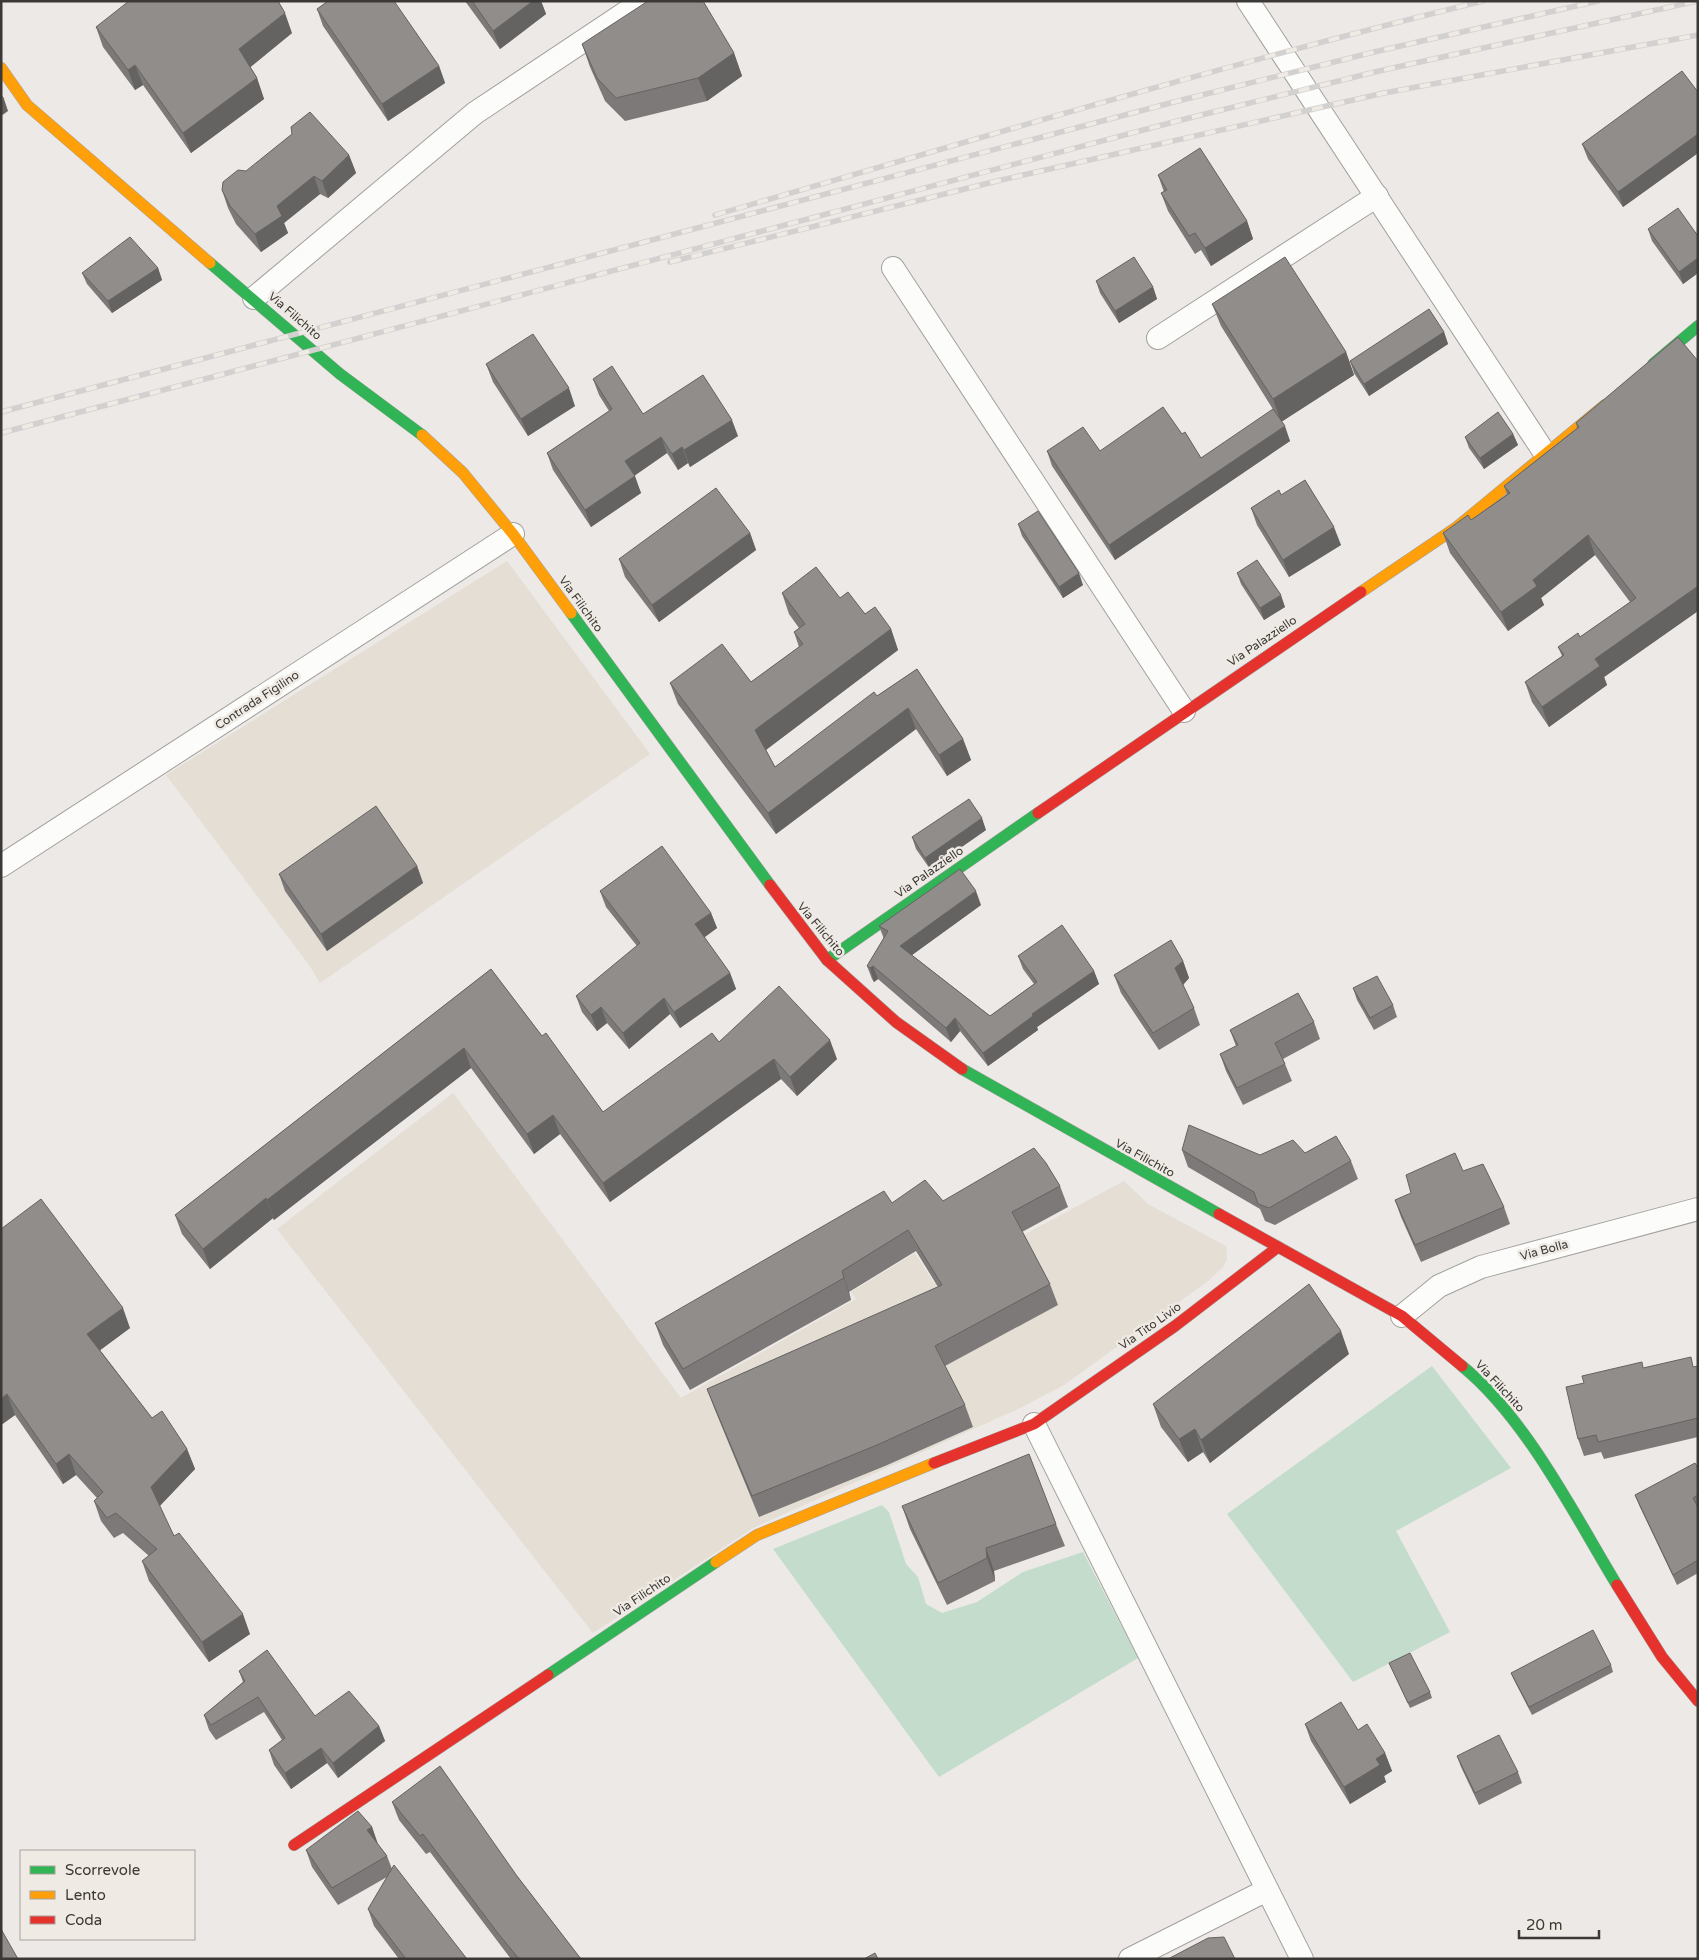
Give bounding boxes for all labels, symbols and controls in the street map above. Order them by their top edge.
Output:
street label: Via Filichito [266,289,324,343]
street label: Via Filichito [556,573,606,635]
street label: Via Palazziello [1225,613,1299,669]
street label: Contrada Figilino [212,668,302,732]
street label: Via Palazziello [892,843,966,901]
street label: Via Filichito [795,899,847,959]
street label: Via Filichito [1113,1136,1177,1180]
street label: Via Bolla [1518,1237,1570,1263]
street label: Via Tito Livio [1116,1299,1184,1353]
street label: Via Filichito [1472,1357,1528,1415]
street label: Via Filichito [611,1571,673,1619]
legend [20,1850,195,1940]
text: Scorrevole [65,1861,140,1879]
text: Lento [65,1886,106,1904]
scale bar [1519,1908,1599,1940]
text: Coda [65,1911,102,1929]
text: 20 m [1526,1916,1563,1934]

